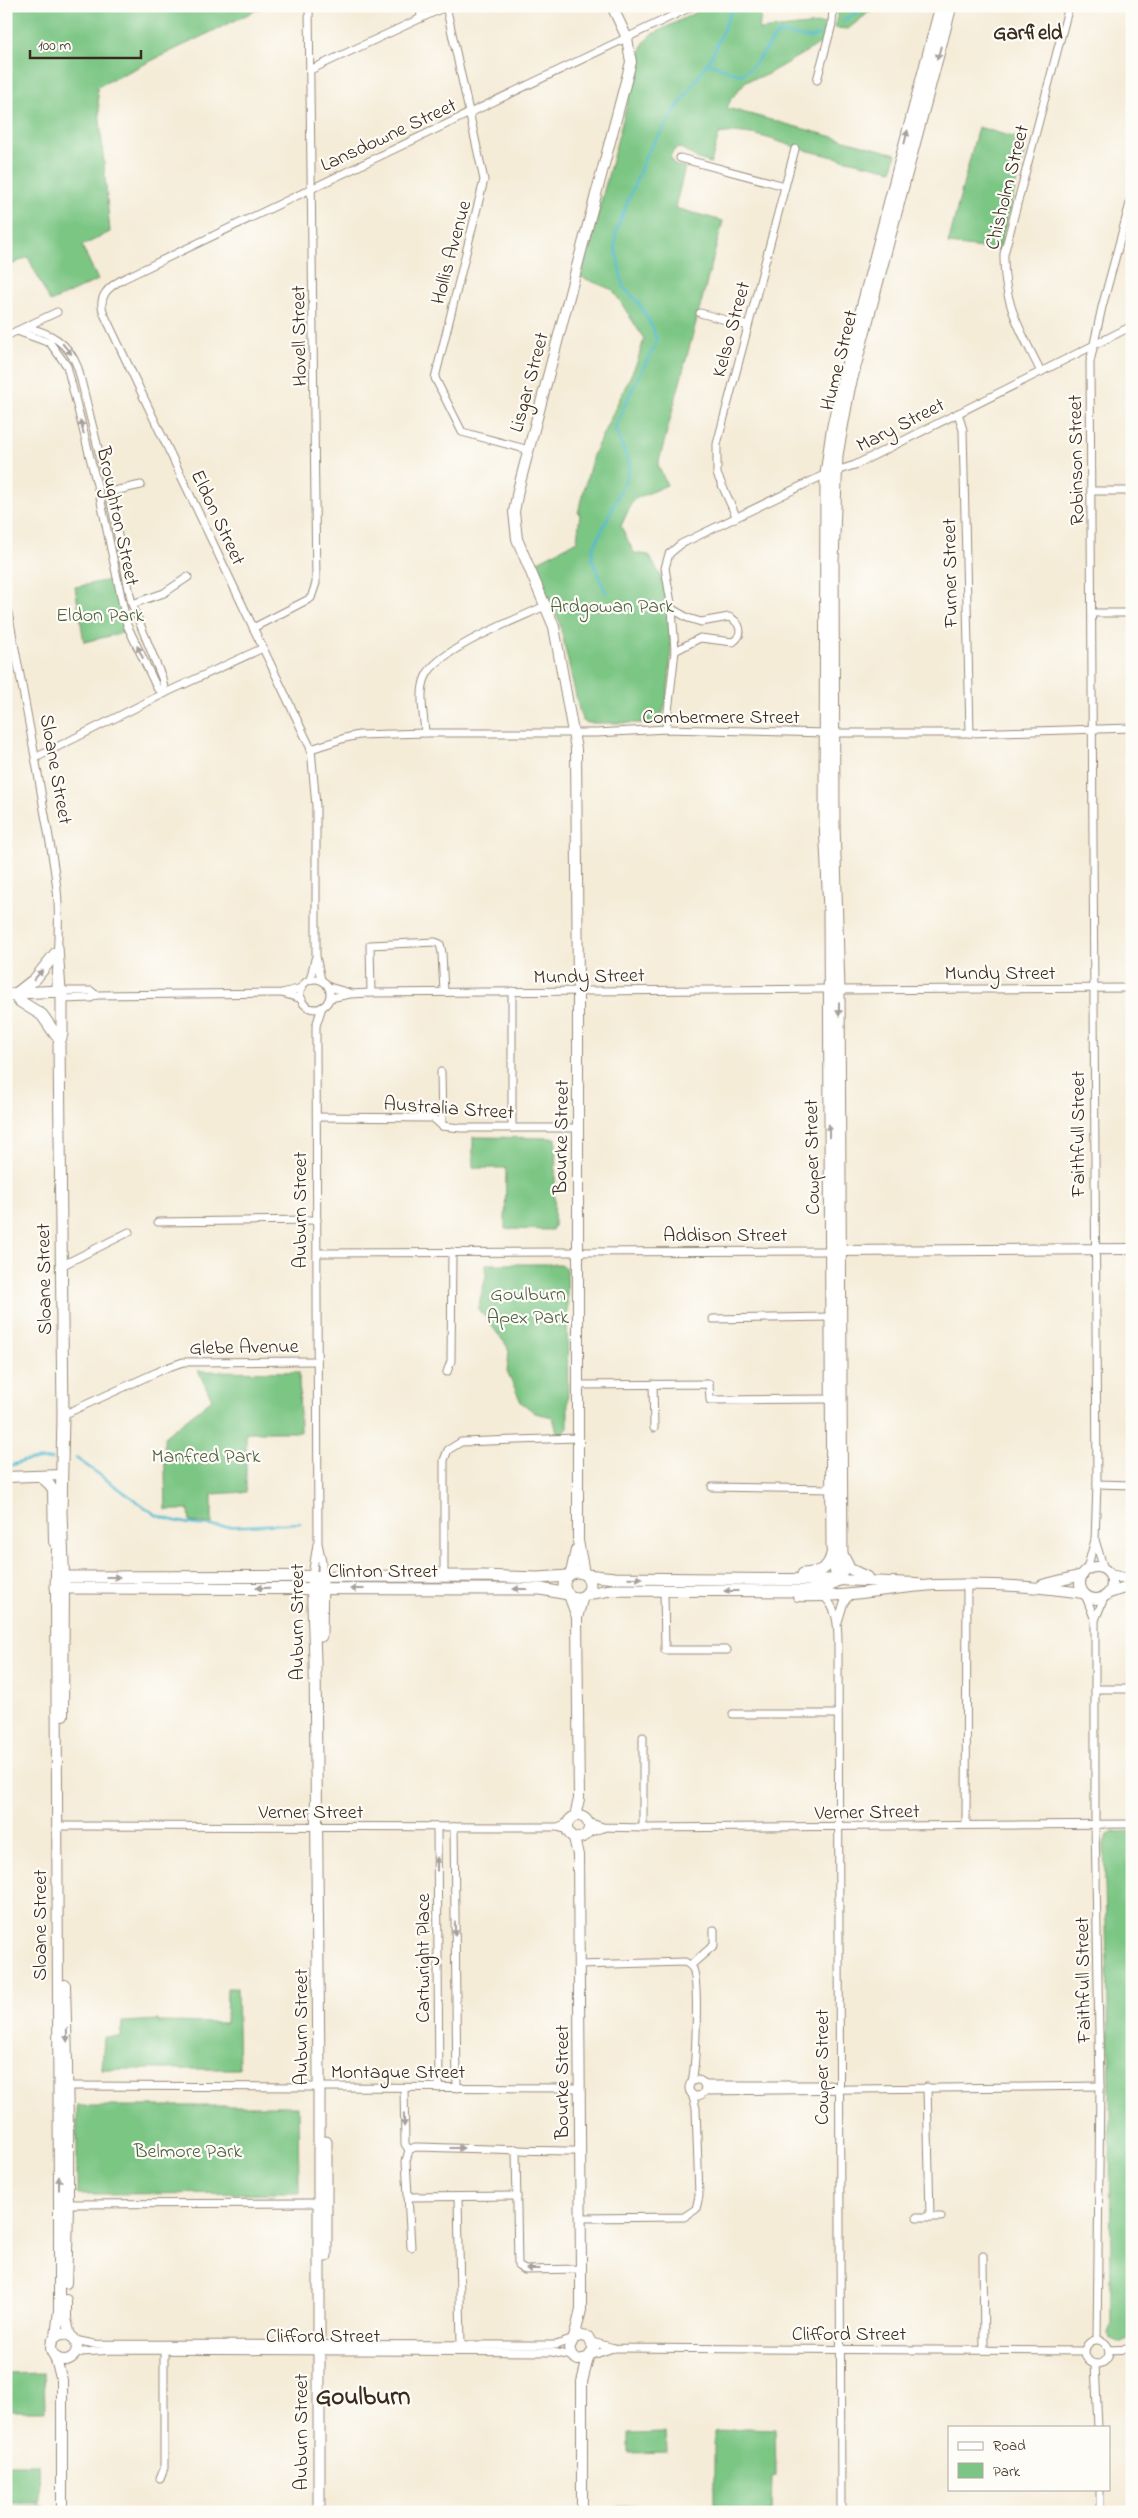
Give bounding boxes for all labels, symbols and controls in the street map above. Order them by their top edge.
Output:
district label: Garfield [993,19,1063,49]
scale bar [30,28,141,60]
text: 100 m [38,35,71,57]
one-way arrow [935,46,943,61]
street label: Lansdowne Street [316,92,462,181]
street label: Chisholm Street [979,122,1038,253]
one-way arrow [902,130,910,145]
street label: Hollis Avenue [425,197,480,308]
street label: Kelso Street [706,278,759,381]
street label: Hovell Street [285,285,316,387]
street label: Hume Street [814,307,867,414]
street label: Lisgar Street [503,329,559,436]
one-way arrow [61,342,72,355]
street label: Mary Street [852,391,951,461]
street label: Robinson Street [1062,394,1093,526]
one-way arrow [78,420,86,435]
street label: Broughton Street [86,443,146,589]
street label: Eldon Street [182,466,252,571]
street label: Furner Street [936,518,967,629]
park label: Ardgowan Park [550,593,674,623]
park label: Eldon Park [56,602,144,631]
one-way arrow [135,645,143,659]
street label: Combermere Street [642,704,800,733]
street label: Sloane Street [31,712,79,827]
street label: Mundy Street [944,960,1056,989]
street label: Mundy Street [533,962,645,993]
one-way arrow [33,969,44,982]
one-way arrow [835,1001,843,1017]
street label: Faithfull Street [1065,1071,1094,1198]
street label: Bourke Street [547,1079,578,1196]
street label: Australia Street [383,1090,515,1129]
street label: Cowper Street [798,1098,829,1215]
one-way arrow [825,1123,833,1139]
street label: Auburn Street [287,1151,316,1269]
street label: Addison Street [663,1222,787,1251]
street label: Sloane Street [30,1223,61,1335]
park label: Goulburn Apex Park [487,1281,569,1333]
street label: Glebe Avenue [189,1333,299,1364]
park label: Manfred Park [151,1443,261,1472]
street label: Clinton Street [328,1558,438,1587]
street label: Auburn Street [284,1563,313,1681]
one-way arrow [105,1573,121,1581]
one-way arrow [627,1574,643,1582]
one-way arrow [255,1585,271,1593]
one-way arrow [349,1585,365,1593]
one-way arrow [511,1585,527,1593]
one-way arrow [723,1587,739,1595]
street label: Verner Street [813,1798,920,1829]
street label: Verner Street [258,1799,364,1828]
one-way arrow [433,1856,441,1872]
street label: Sloane Street [27,1869,56,1981]
street label: Cartwright Place [410,1893,440,2023]
street label: Faithfull Street [1069,1916,1100,2044]
one-way arrow [451,1921,459,1937]
street label: Auburn Street [288,1968,317,2086]
street label: Cowper Street [809,2009,838,2125]
street label: Bourke Street [549,2024,578,2140]
one-way arrow [64,2028,72,2044]
street label: Montague Street [331,2059,466,2089]
one-way arrow [400,2112,408,2128]
park label: Belmore Park [133,2138,242,2167]
one-way arrow [449,2144,465,2152]
one-way arrow [55,2175,63,2191]
one-way arrow [524,2265,540,2273]
street label: Clifford Street [792,2321,906,2350]
street label: Clifford Street [266,2323,380,2352]
street label: Auburn Street [288,2373,317,2491]
district label: Goulburn [316,2380,410,2416]
legend [948,2426,1110,2490]
text: Road [993,2435,1026,2457]
text: Park [993,2461,1021,2483]

